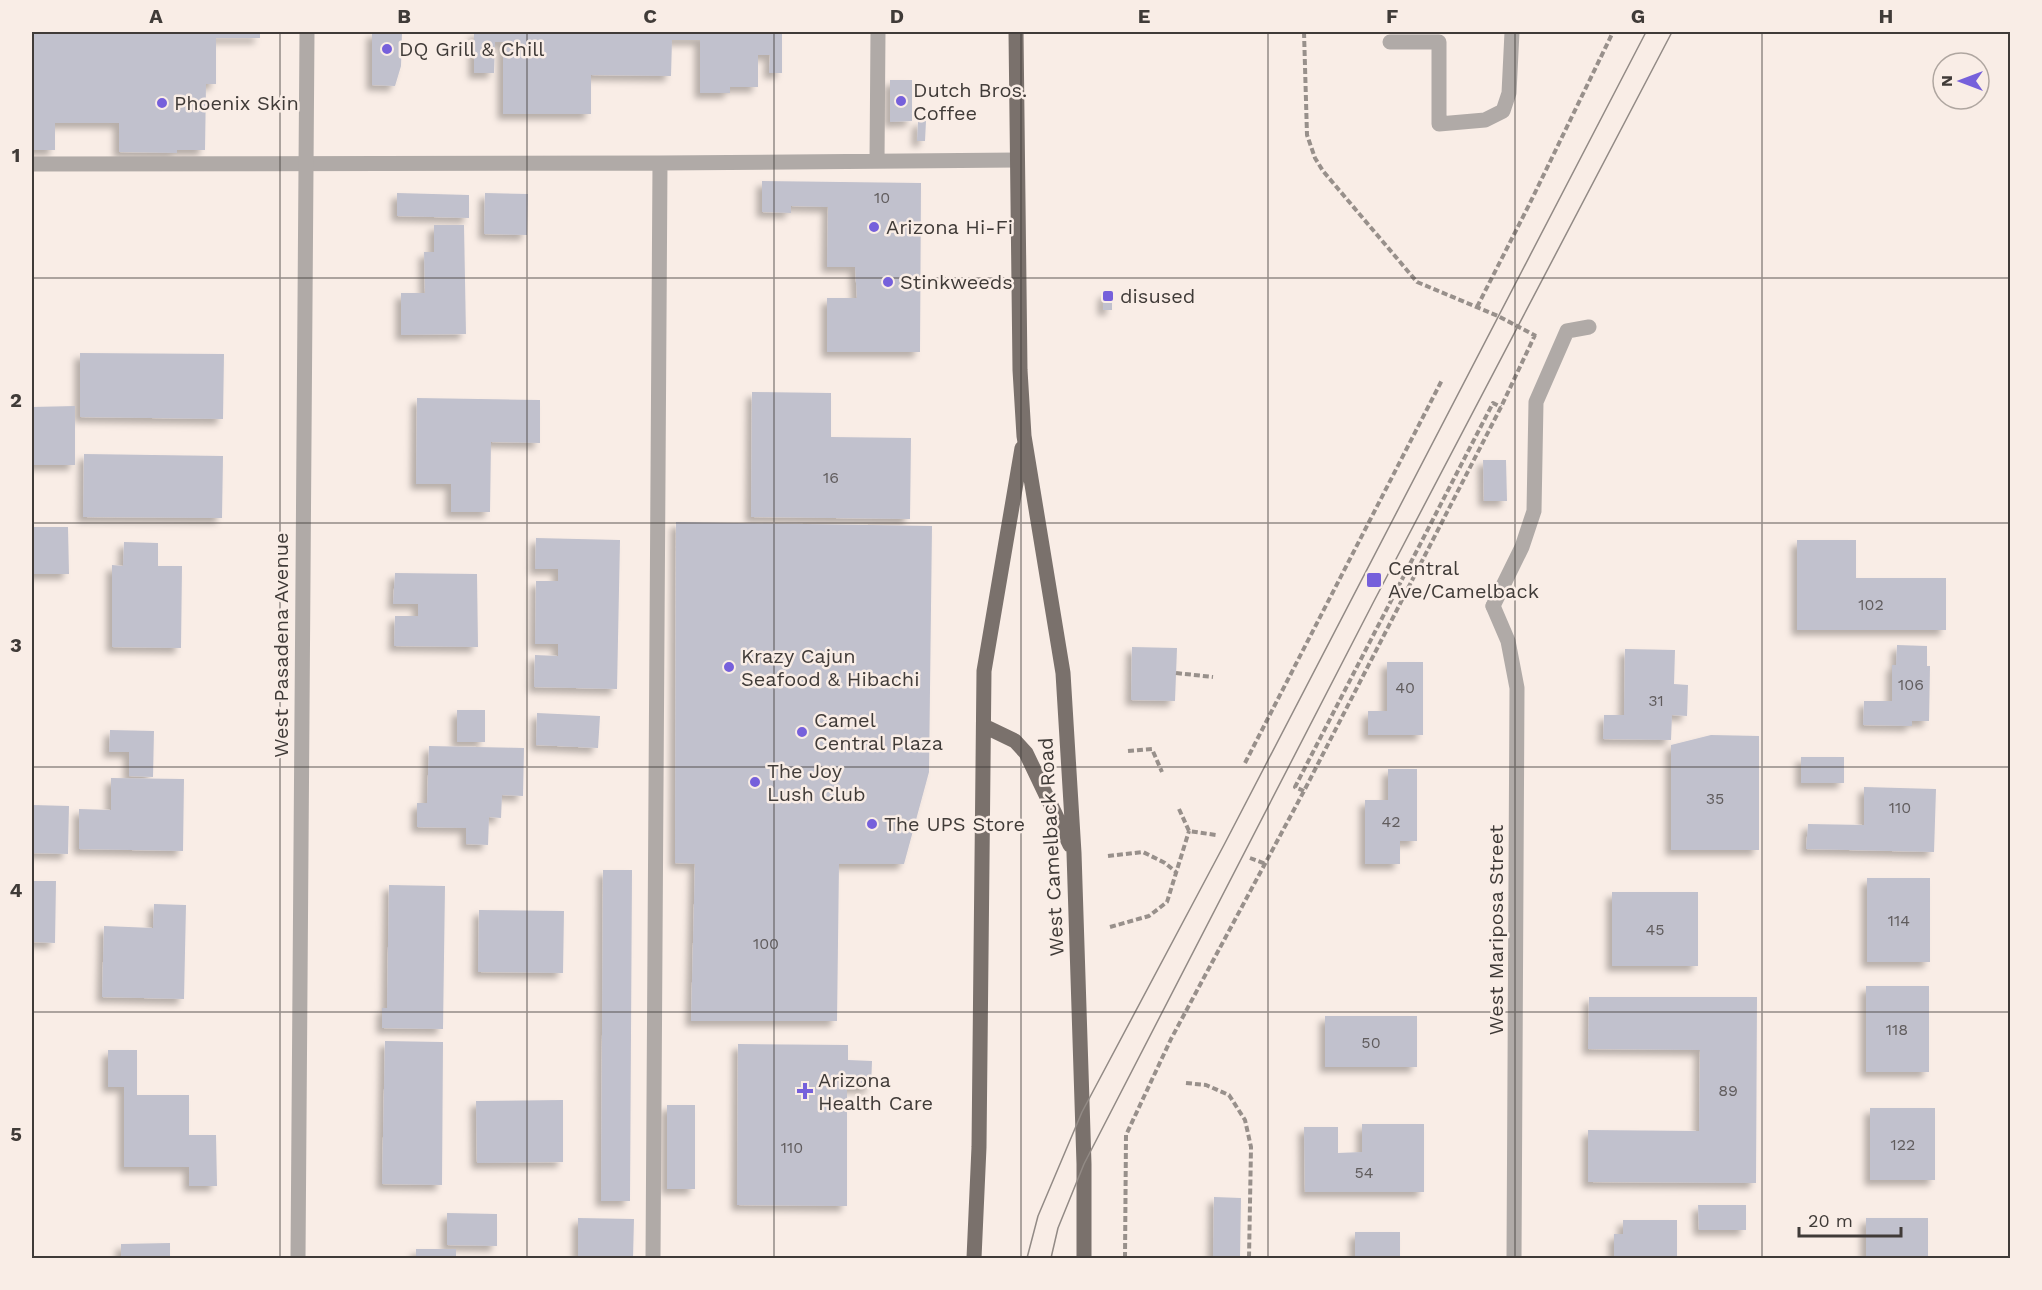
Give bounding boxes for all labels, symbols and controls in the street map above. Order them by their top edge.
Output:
text: A [149,4,163,28]
text: B [397,4,411,28]
text: C [643,4,657,28]
text: D [890,4,904,28]
text: E [1138,4,1150,28]
text: F [1386,4,1398,28]
text: G [1631,4,1645,28]
text: H [1879,4,1893,28]
place label: DQ Grill & Chill [399,37,544,61]
marker: DQ Grill & Chill [380,42,394,56]
north arrow [1931,51,1991,111]
text: N [1937,75,1956,87]
place label: Dutch Bros. Coffee [913,78,1027,125]
place label: Phoenix Skin [174,91,299,115]
marker: Dutch Bros. Coffee [894,94,908,108]
marker: Phoenix Skin [155,96,169,110]
text: 1 [12,143,20,167]
house number: 10 [874,188,890,207]
place label: Arizona Hi-Fi [886,215,1013,239]
marker: Arizona Hi-Fi [867,220,881,234]
place label: Stinkweeds [900,270,1013,294]
marker: Stinkweeds [881,275,895,289]
place label: disused [1120,284,1195,308]
marker: disused [1101,289,1115,303]
text: 2 [10,388,22,412]
house number: 16 [823,468,839,487]
street label: West Pasadena Avenue [269,532,293,758]
place label: Central Ave/Camelback [1388,556,1539,603]
marker: Central Ave/Camelback [1365,571,1383,589]
house number: 102 [1858,595,1884,614]
text: 3 [10,633,22,657]
place label: Krazy Cajun Seafood & Hibachi [741,644,920,691]
marker: Krazy Cajun Seafood & Hibachi [722,660,736,674]
house number: 106 [1898,675,1924,694]
house number: 40 [1395,678,1415,697]
house number: 31 [1648,691,1664,710]
place label: Camel Central Plaza [814,708,943,755]
marker: Camel Central Plaza [795,725,809,739]
street label: West Camelback Road [1033,737,1069,957]
place label: The Joy Lush Club [767,759,866,806]
marker: The Joy Lush Club [748,775,762,789]
house number: 35 [1706,789,1724,808]
house number: 110 [1889,798,1911,817]
place label: The UPS Store [884,812,1025,836]
house number: 42 [1381,812,1401,831]
marker: The UPS Store [865,817,879,831]
street label: West Mariposa Street [1484,824,1508,1035]
text: 4 [10,878,23,902]
house number: 114 [1888,911,1910,930]
house number: 45 [1645,920,1665,939]
house number: 100 [753,934,779,953]
house number: 118 [1886,1020,1908,1039]
house number: 50 [1361,1033,1381,1052]
place label: Arizona Health Care [818,1068,933,1115]
house number: 89 [1718,1081,1738,1100]
marker: Arizona Health Care [796,1082,814,1100]
text: 5 [10,1122,22,1146]
house number: 122 [1891,1135,1915,1154]
house number: 110 [781,1138,803,1157]
house number: 54 [1354,1163,1374,1182]
scale bar [1799,1200,1901,1238]
text: 20 m [1808,1210,1853,1231]

